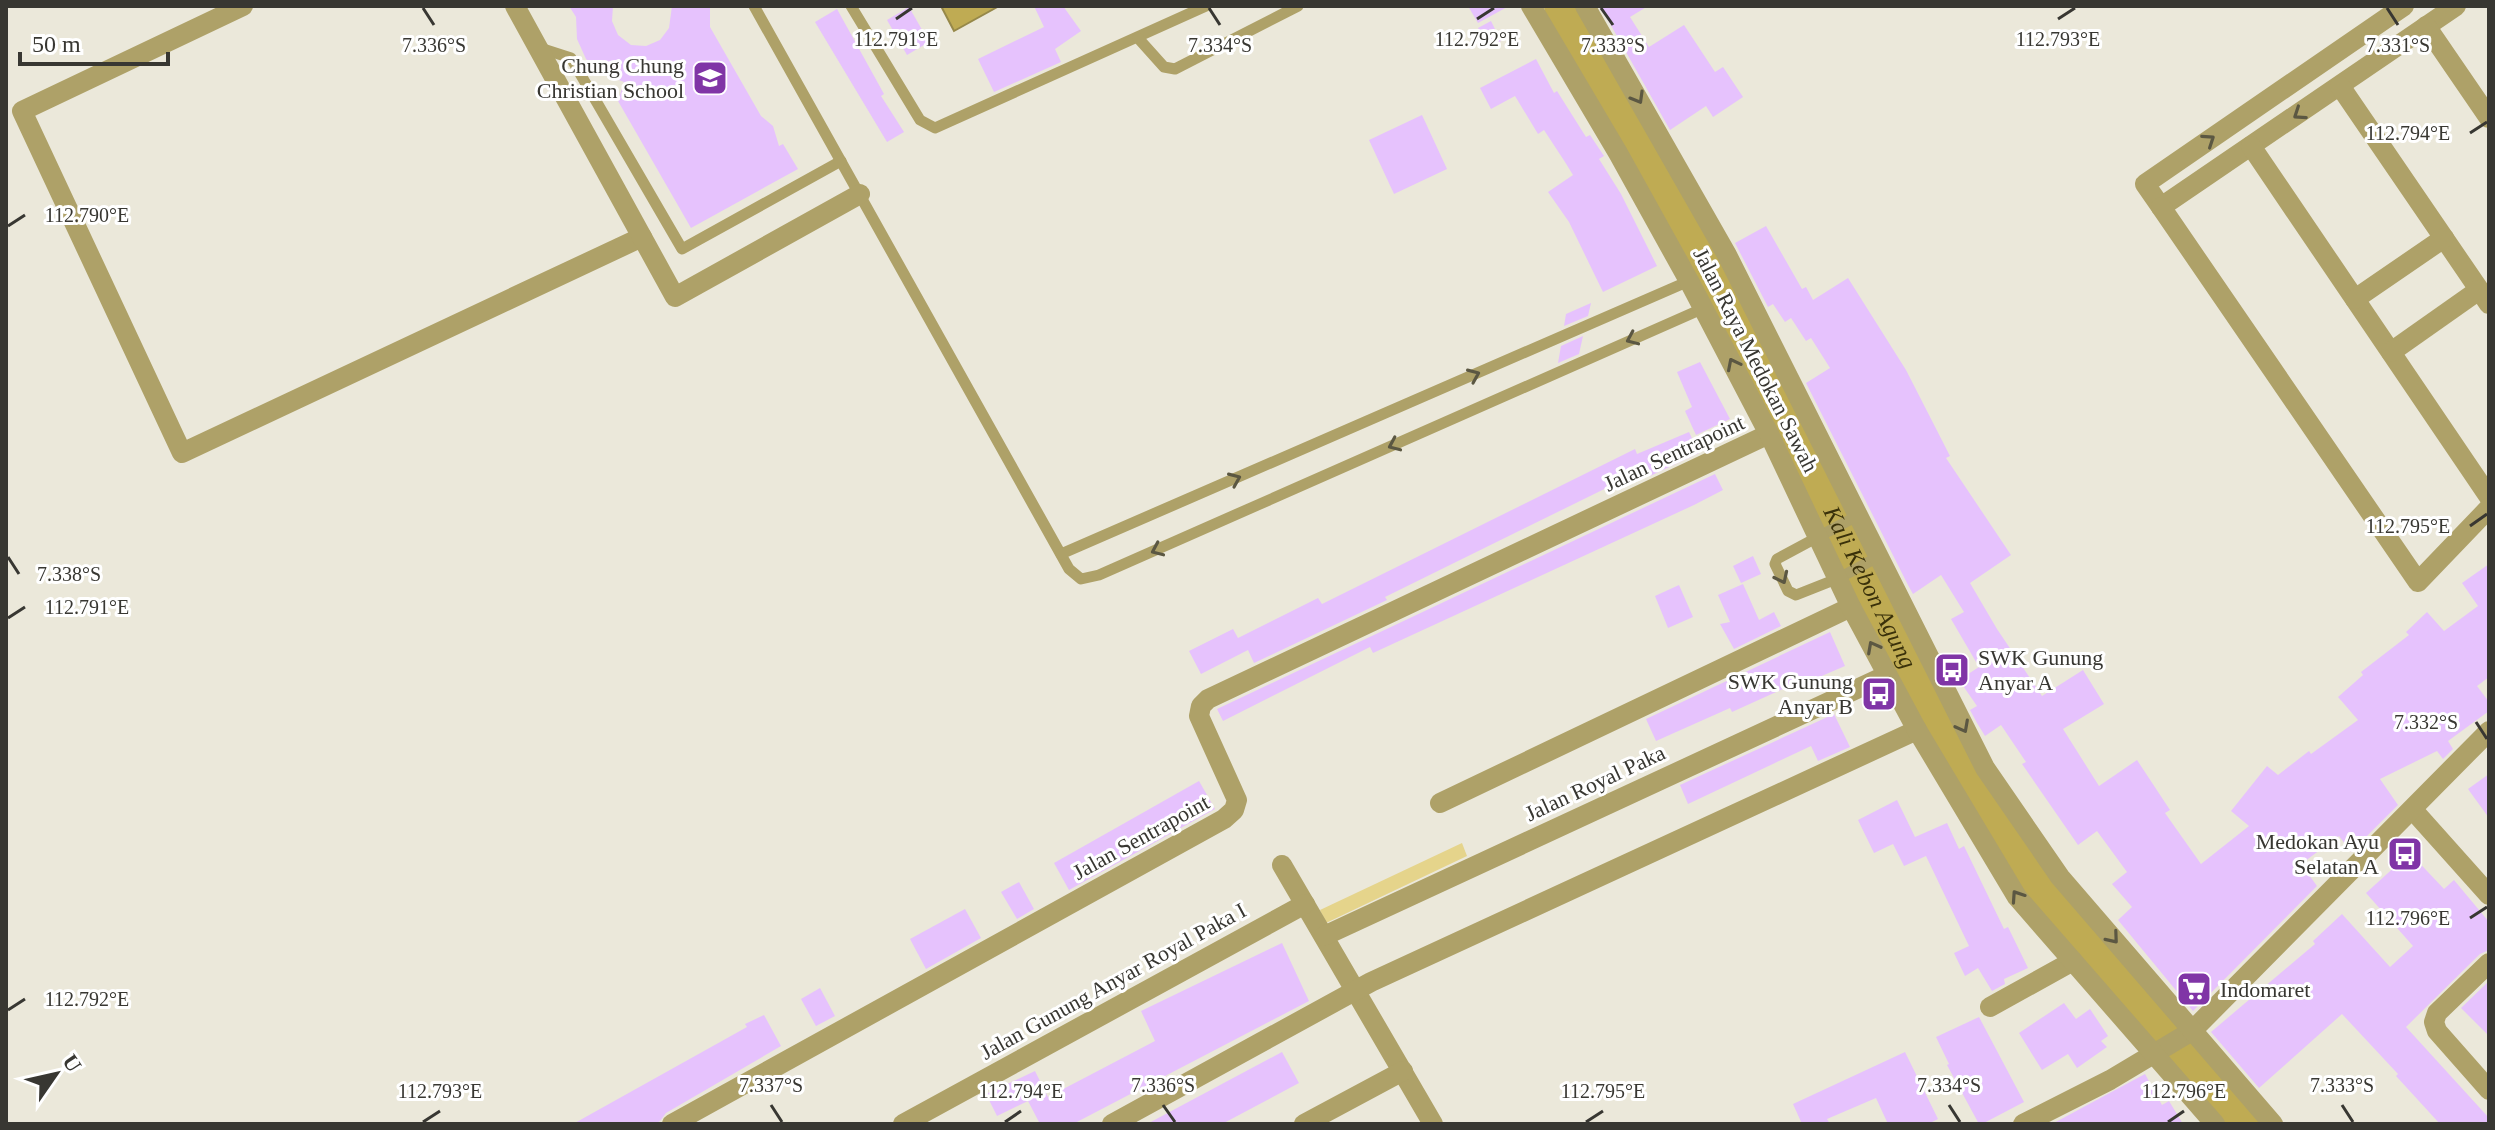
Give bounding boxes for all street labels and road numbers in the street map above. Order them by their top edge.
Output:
street label: Jalan Raya Medokan Sawah [1688,244,1824,476]
street label: Jalan Sentrapoint [1600,410,1748,496]
street label: Jalan Royal Paka [1521,740,1669,826]
street label: Jalan Sentrapoint [1068,789,1214,885]
street label: Jalan Gunung Anyar Royal Paka I [976,897,1250,1065]

